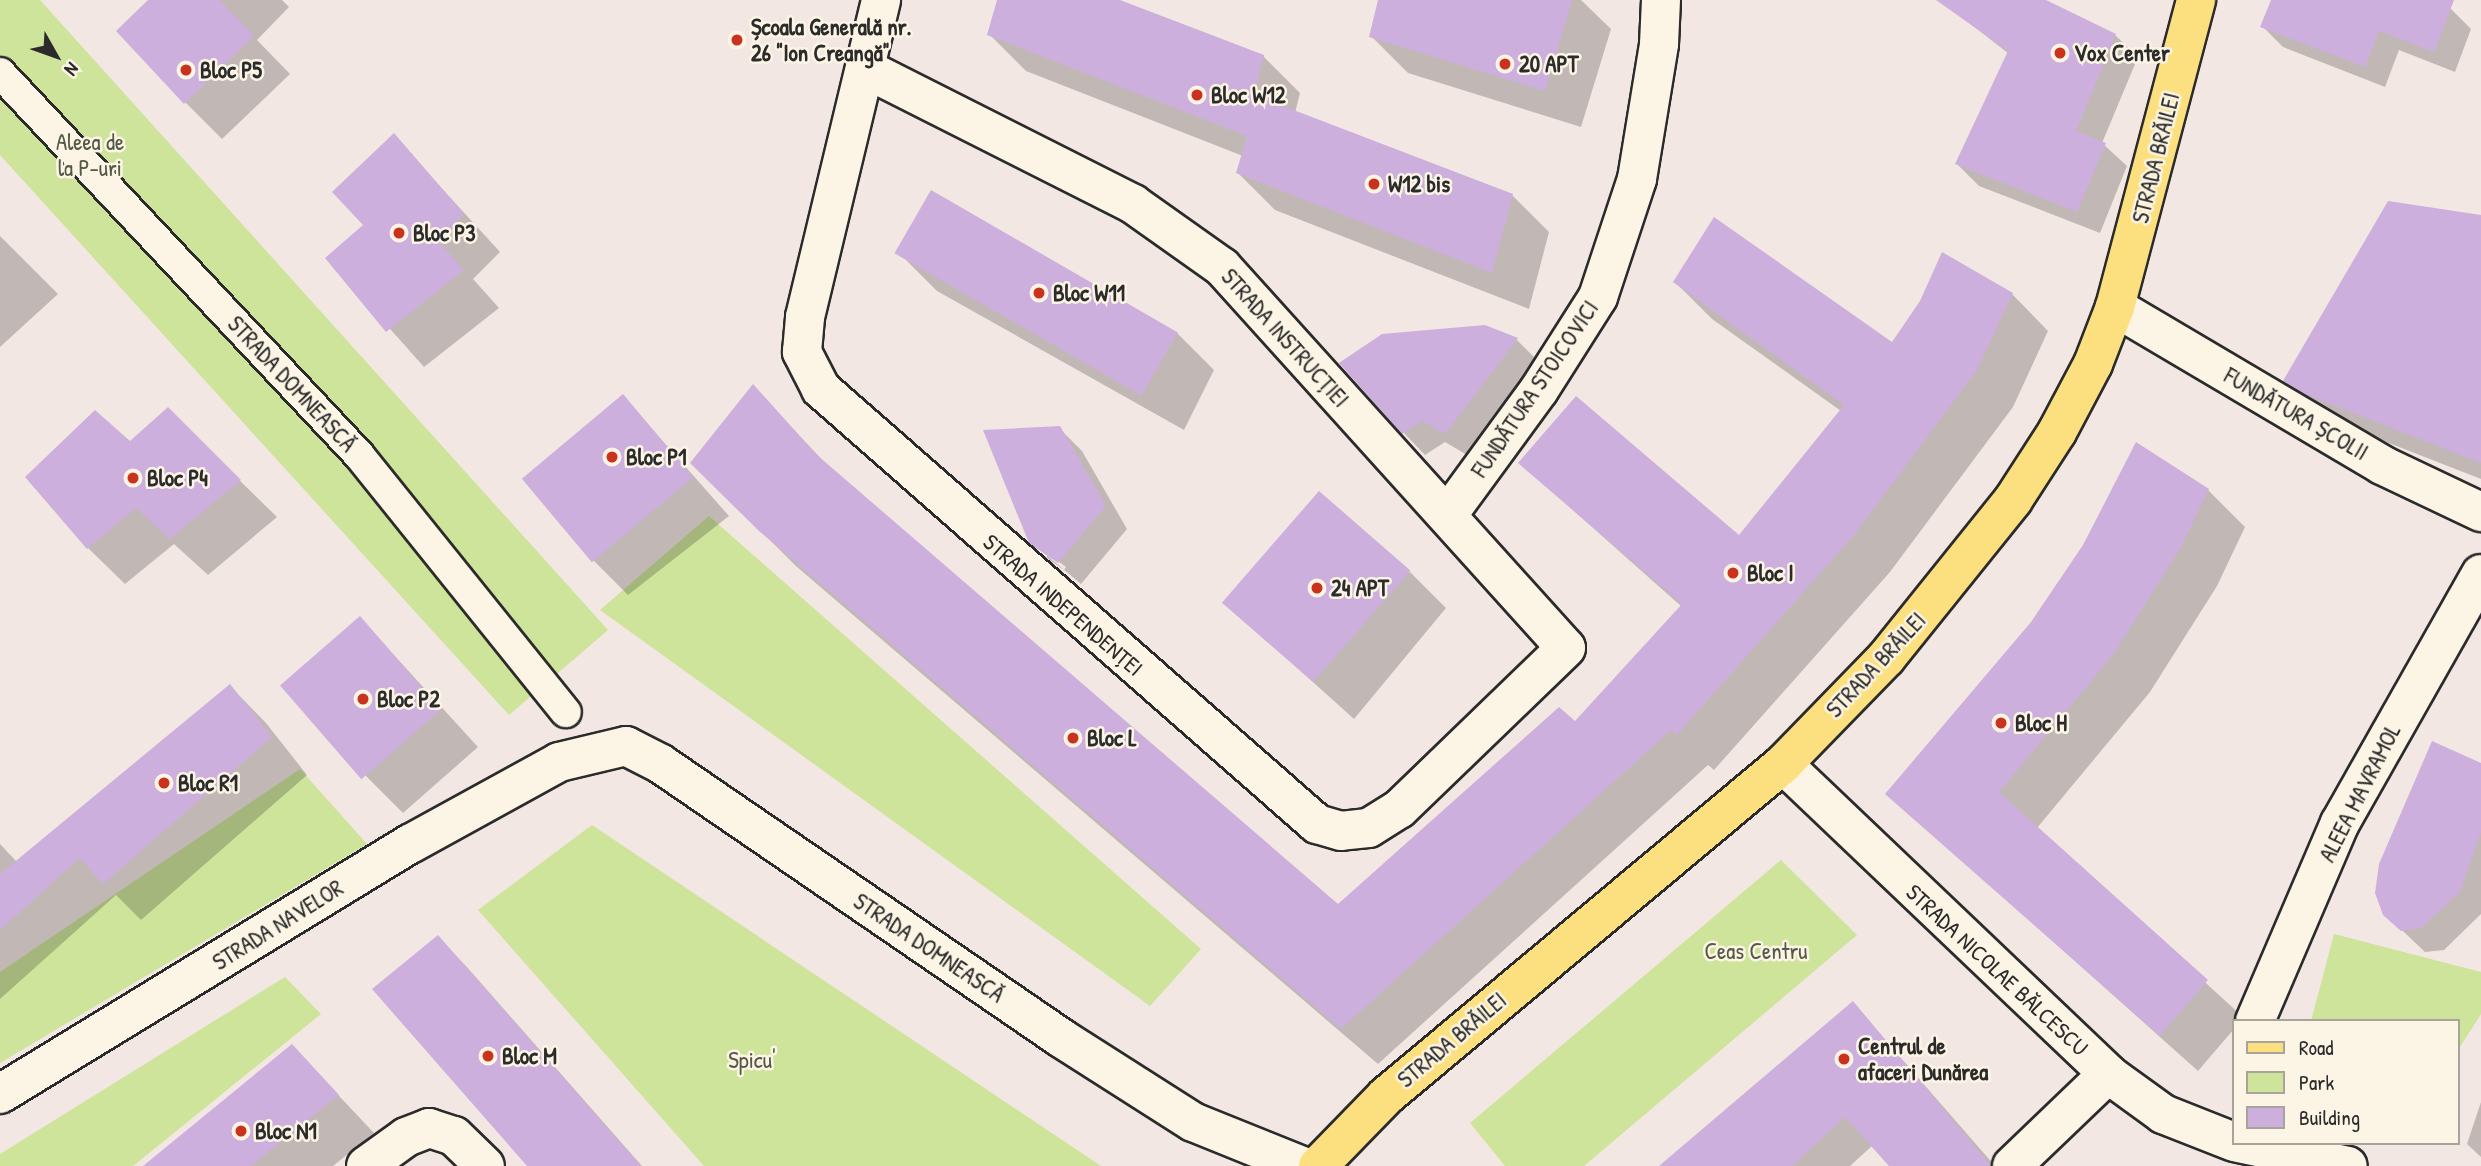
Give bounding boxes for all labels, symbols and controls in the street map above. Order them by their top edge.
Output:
place label: Școala Generală nr. 26 "Ion Creangă" [751,13,911,67]
north arrow [21,21,91,91]
marker: Școala Generală nr. 26 "Ion Creangă" [729,32,745,48]
place label: Vox Center [2074,39,2170,67]
marker: Vox Center [2052,45,2068,61]
place label: 20 APT [1519,50,1578,78]
place label: Bloc P5 [200,56,262,84]
marker: 20 APT [1497,56,1513,72]
text: N [59,57,85,82]
marker: Bloc P5 [178,62,194,78]
place label: Bloc W12 [1211,81,1286,109]
marker: Bloc W12 [1189,87,1205,103]
street label: STRADA BRĂILEI [2126,90,2186,226]
park label: Aleea de la P-uri [56,128,124,182]
place label: W12 bis [1388,170,1450,198]
marker: W12 bis [1366,176,1382,192]
place label: Bloc P3 [413,219,476,247]
marker: Bloc P3 [391,225,407,241]
street label: STRADA INSTRUCȚIEI [1216,263,1354,413]
place label: Bloc W11 [1053,279,1125,307]
marker: Bloc W11 [1031,285,1047,301]
street label: FUNDĂTURA STOICOVICI [1466,295,1604,483]
street label: STRADA DOMNEASCĂ [222,310,362,458]
street label: FUNDĂTURA ȘCOLII [2219,362,2373,466]
place label: Bloc P1 [626,443,687,471]
marker: Bloc P1 [604,449,620,465]
place label: Bloc P4 [147,464,208,492]
marker: Bloc P4 [125,470,141,486]
street label: STRADA INDEPENDENȚEI [978,528,1148,682]
place label: Bloc I [1747,559,1794,587]
marker: Bloc I [1725,565,1741,581]
place label: 24 APT [1331,574,1389,602]
marker: 24 APT [1309,580,1325,596]
street label: STRADA BRĂILEI [1820,607,1932,723]
place label: Bloc P2 [377,685,440,713]
marker: Bloc P2 [355,691,371,707]
place label: Bloc H [2015,709,2067,737]
marker: Bloc H [1993,715,2009,731]
street label: ALEEA MAVRAMOL [2313,719,2407,867]
place label: Bloc L [1087,724,1137,752]
marker: Bloc L [1065,730,1081,746]
place label: Bloc R1 [178,769,238,797]
marker: Bloc R1 [156,775,172,791]
street label: STRADA NAVELOR [208,874,348,976]
street label: STRADA NICOLAE BĂLCESCU [1900,879,2094,1061]
street label: STRADA DOMNEASCĂ [848,887,1010,1009]
park label: Ceas Centru [1704,937,1808,965]
street label: STRADA BRĂILEI [1392,987,1512,1093]
legend [2232,1019,2460,1145]
place label: Centrul de afaceri Dunărea [1858,1032,1988,1086]
text: Road [2299,1033,2333,1062]
place label: Bloc M [502,1042,557,1070]
park label: Spicu' [728,1046,776,1074]
marker: Bloc M [480,1048,496,1064]
marker: Centrul de afaceri Dunărea [1836,1051,1852,1067]
text: Park [2299,1068,2334,1097]
text: Building [2299,1103,2360,1132]
place label: Bloc N1 [255,1117,317,1145]
marker: Bloc N1 [233,1123,249,1139]

